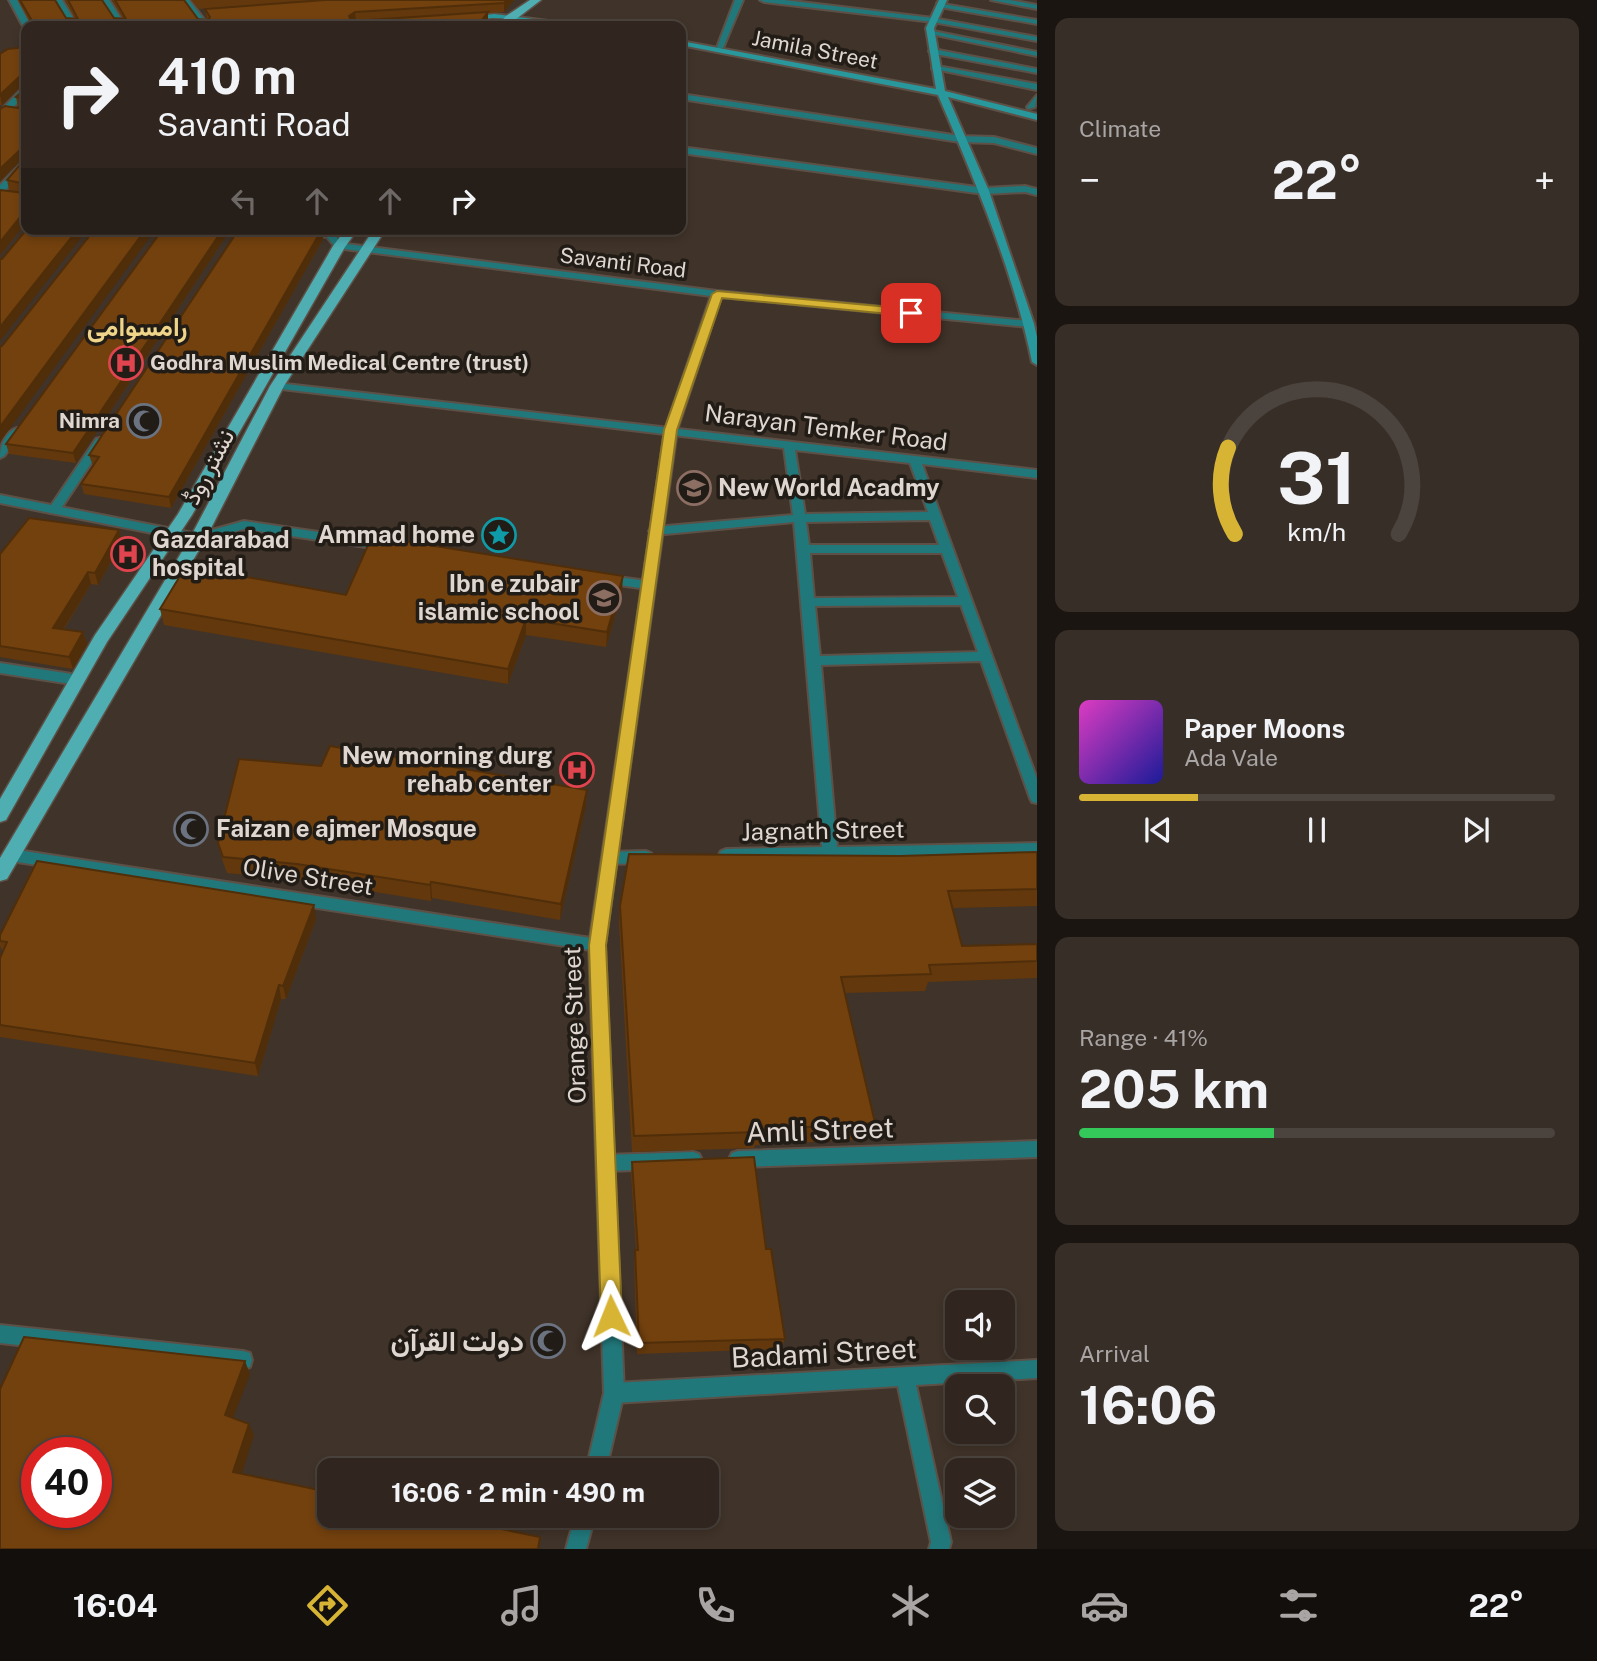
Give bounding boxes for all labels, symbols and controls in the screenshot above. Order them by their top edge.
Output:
street label: Jamila Street [750,25,880,74]
text: 410 m [157,47,297,105]
icon: right [42,49,133,140]
text: Savanti Road [157,106,351,143]
text: Climate [1079,115,1161,142]
text: 22° [1272,150,1362,211]
text: − [1079,158,1100,203]
text: + [1534,158,1555,203]
icon: left [225,182,263,220]
icon: ahead [298,182,336,220]
icon: ahead [371,182,409,220]
icon: right [444,182,482,220]
street label: Savanti Road [558,242,688,283]
pin [881,283,941,343]
icon: arrive [892,294,930,332]
district label: رامسوامی [87,311,187,343]
hospital icon: Godhra Muslim Medical Centre (trust) [107,344,145,382]
place label: Godhra Muslim Medical Centre (trust) [150,350,529,375]
street label: Narayan Temker Road [703,398,949,456]
mosque icon: Nimra [125,402,163,440]
place label: Nimra [59,408,120,433]
street label: نشتر روڈ [177,424,241,510]
text: 31 [1277,436,1357,521]
school or university icon: New World Acadmy [675,469,713,507]
place label: New World Acadmy [718,473,940,501]
place icon: Ammad home [480,516,518,554]
text: km/h [1288,517,1346,547]
place label: Ammad home [318,520,475,548]
place label: Gazdarabad hospital [152,525,290,581]
hospital icon: Gazdarabad hospital [109,535,147,573]
place label: Ibn e zubair islamic school [418,569,580,625]
school or university icon: Ibn e zubair islamic school [585,579,623,617]
text: Paper Moons [1184,713,1345,744]
place label: New morning durg rehab center [342,741,552,797]
text: Ada Vale [1184,744,1278,771]
hospital icon: New morning durg rehab center [558,751,596,789]
mosque icon: Faizan e ajmer Mosque [172,810,210,848]
icon: previous [1139,811,1177,849]
icon: pause [1298,811,1336,849]
icon: next [1457,811,1495,849]
place label: Faizan e ajmer Mosque [216,814,477,842]
street label: Jagnath Street [741,815,905,845]
street label: Olive Street [241,852,375,900]
street label: Orange Street [557,946,591,1104]
text: Range · 41% [1079,1024,1208,1051]
text: 205 km [1079,1059,1269,1120]
street label: Amli Street [745,1110,894,1149]
position arrow [574,1279,648,1353]
map controls [945,1290,1015,1528]
button: sound [945,1290,1015,1360]
mosque icon: دولت القرآن [529,1322,567,1360]
place label: دولت القرآن [390,1324,524,1359]
street label: Badami Street [730,1331,918,1374]
text: Arrival [1079,1340,1150,1367]
button: search [945,1374,1015,1444]
text: 16:06 [1079,1375,1217,1436]
speed limit sign: 40 [21,1437,112,1528]
button: layers [945,1458,1015,1528]
text: 16:06 · 2 min · 490 m [391,1477,645,1508]
icon: directions [303,1581,352,1630]
icon: music [497,1581,546,1630]
icon: phone [691,1581,740,1630]
icon: climate [886,1581,935,1630]
icon: car [1080,1581,1129,1630]
icon: filters [1274,1581,1323,1630]
text: 16:04 [73,1587,158,1624]
text: 22° [1468,1587,1524,1624]

